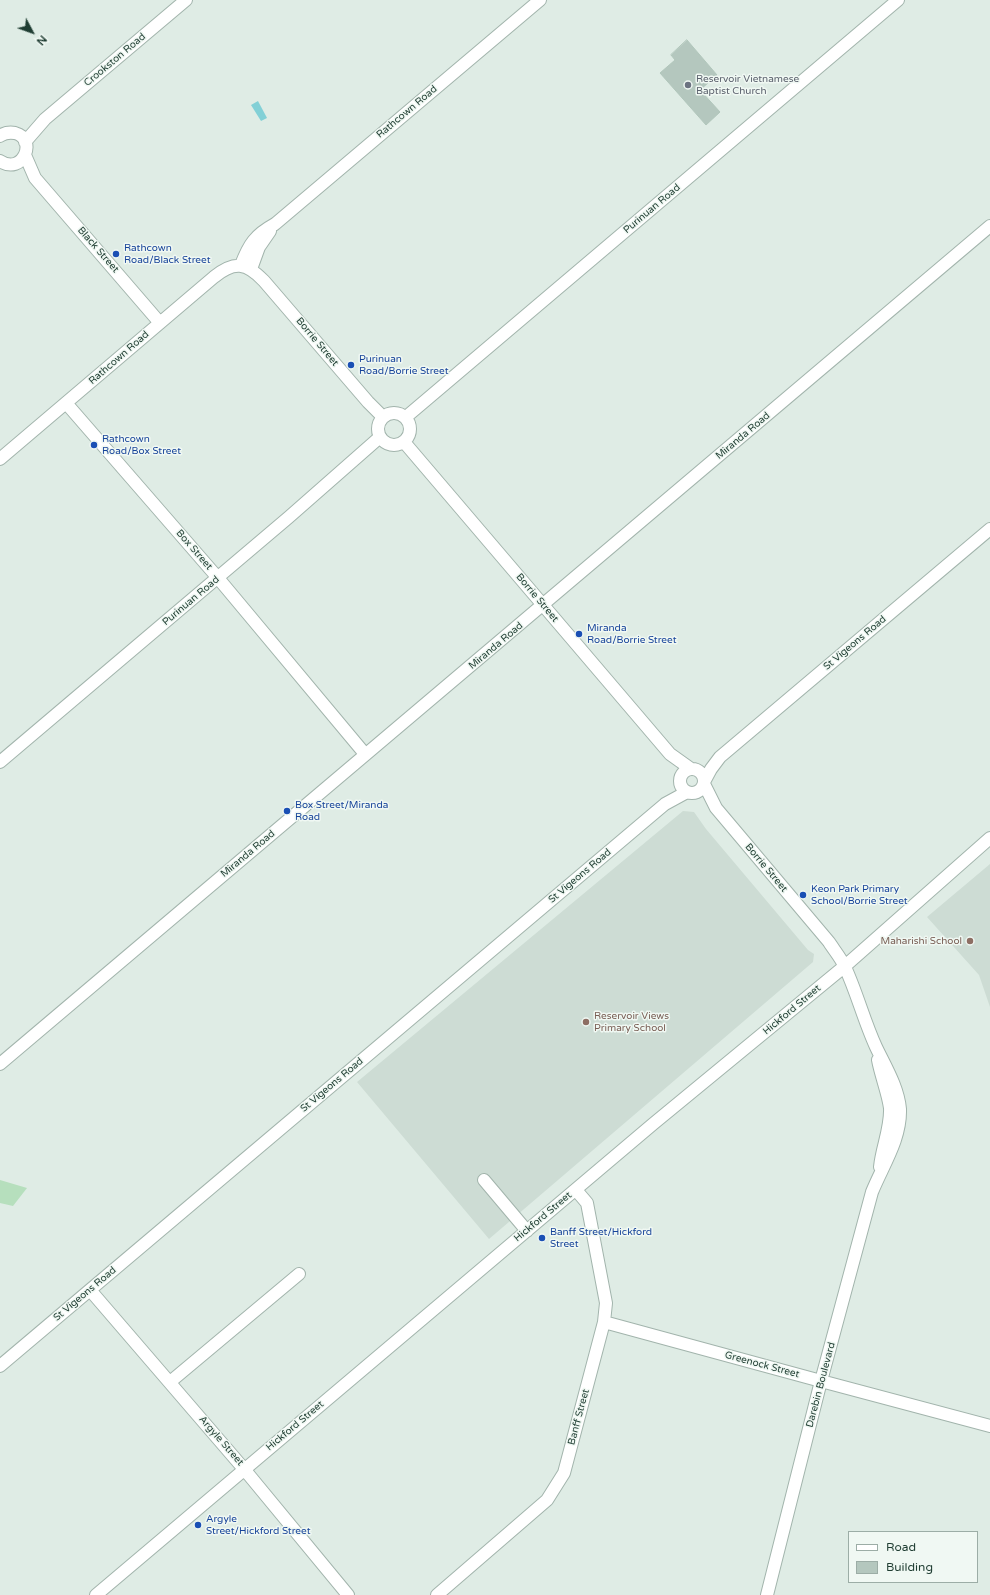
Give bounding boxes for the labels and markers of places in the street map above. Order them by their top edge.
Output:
place label: Reservoir Vietnamese Baptist Church [696,73,799,96]
marker: Reservoir Vietnamese Baptist Church [683,80,693,90]
place label: Rathcown Road/Black Street [124,242,210,266]
marker: Rathcown Road/Black Street [111,249,121,259]
place label: Purinuan Road/Borrie Street [359,353,449,376]
marker: Purinuan Road/Borrie Street [346,360,356,370]
place label: Rathcown Road/Box Street [102,433,181,456]
marker: Rathcown Road/Box Street [89,440,99,450]
place label: Miranda Road/Borrie Street [587,622,677,646]
marker: Miranda Road/Borrie Street [574,629,584,639]
place label: Box Street/Miranda Road [295,799,388,822]
marker: Box Street/Miranda Road [282,806,292,816]
place label: Keon Park Primary School/Borrie Street [811,883,908,906]
marker: Keon Park Primary School/Borrie Street [798,890,808,900]
place label: Maharishi School [880,935,962,947]
marker: Maharishi School [965,936,975,946]
place label: Reservoir Views Primary School [594,1010,669,1034]
marker: Reservoir Views Primary School [581,1017,591,1027]
place label: Banff Street/Hickford Street [550,1226,652,1250]
marker: Banff Street/Hickford Street [537,1233,547,1243]
place label: Argyle Street/Hickford Street [206,1513,311,1536]
marker: Argyle Street/Hickford Street [193,1520,203,1530]

